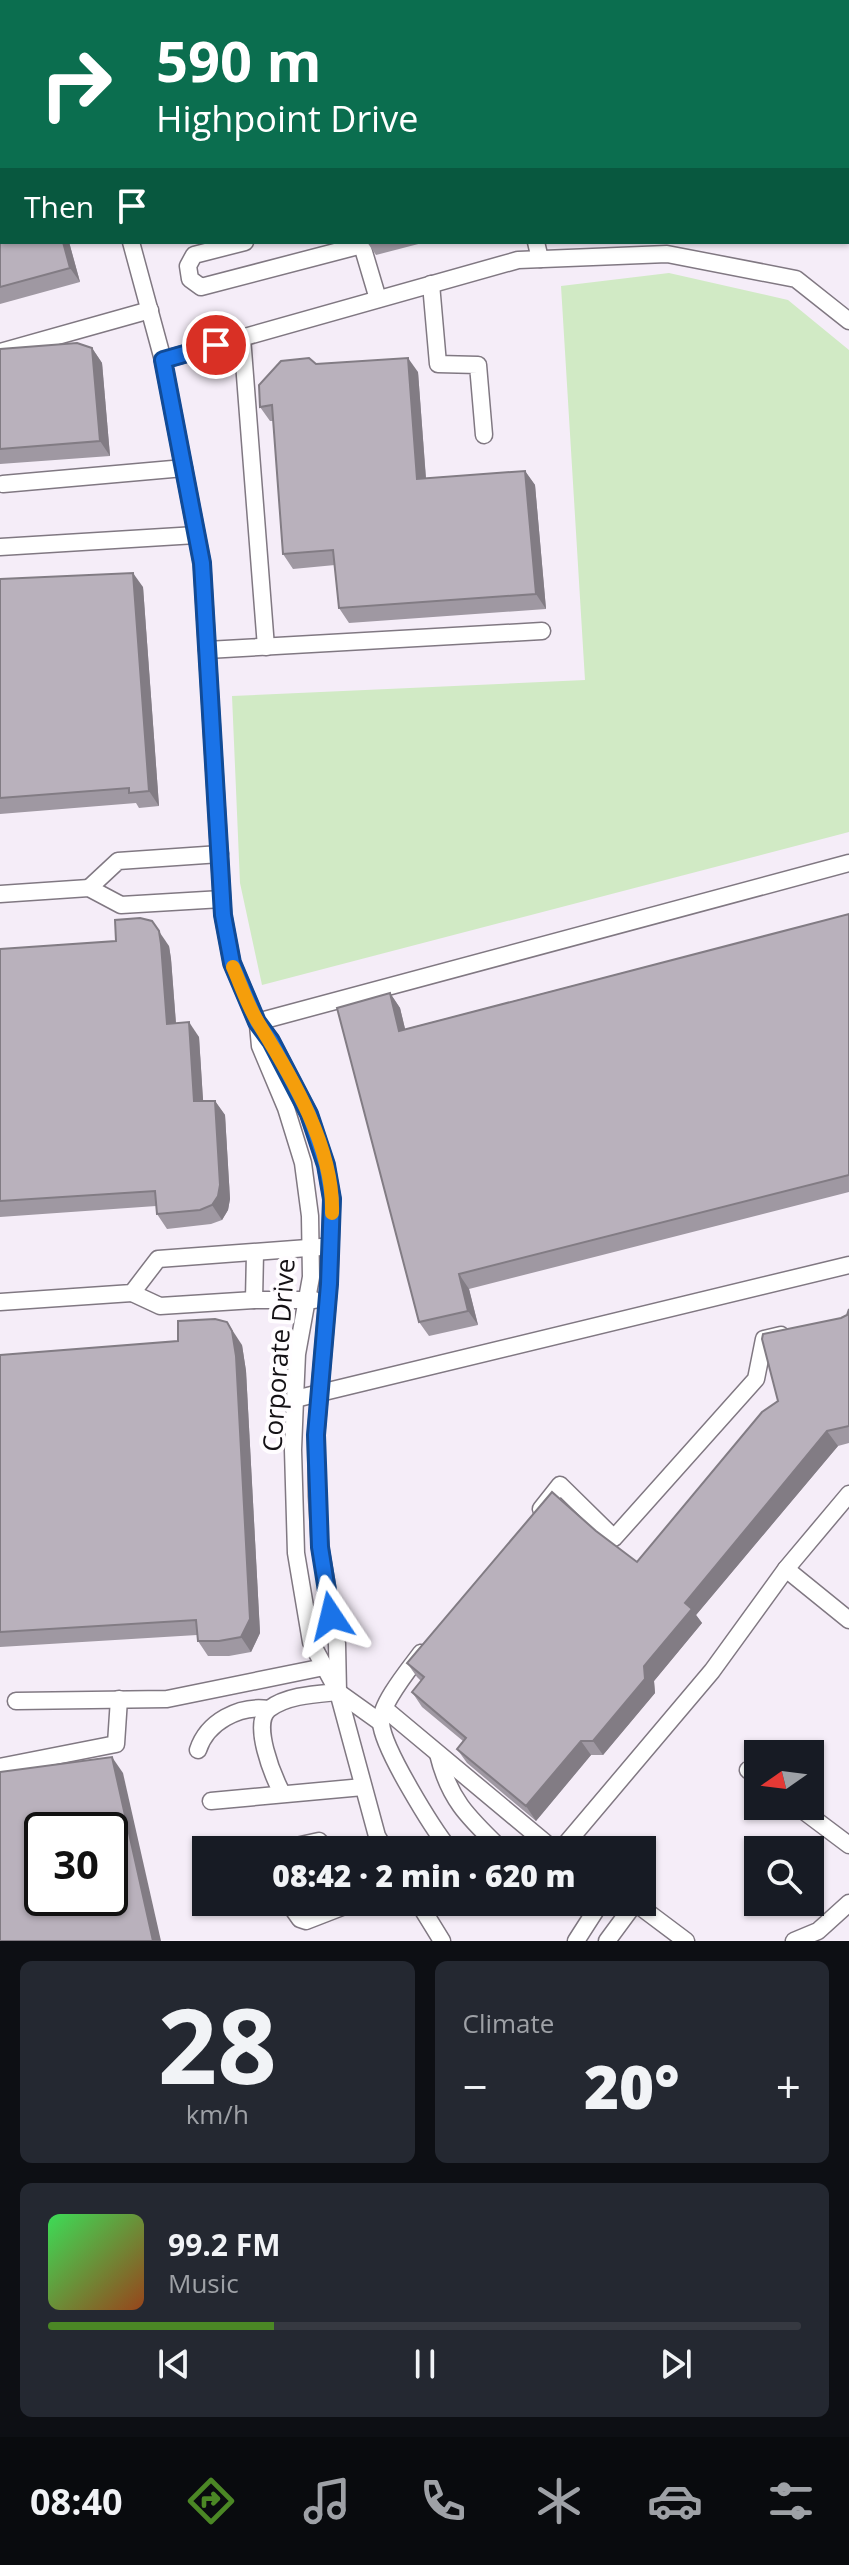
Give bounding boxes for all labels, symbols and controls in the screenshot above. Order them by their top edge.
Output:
text: 590 m [156,22,322,98]
icon: right [24,32,128,136]
text: Highpoint Drive [156,94,418,143]
icon: arrive [110,184,154,228]
text: Then [24,186,94,227]
pin [182,311,250,379]
icon: arrive [194,323,238,367]
street label: Corporate Drive [253,1257,303,1453]
position arrow [289,1574,373,1658]
north arrow [744,1740,824,1820]
map controls [744,1740,824,1916]
speed limit sign: 30 [24,1812,128,1916]
button: search [744,1836,824,1916]
text: 08:42 · 2 min · 620 m [272,1855,576,1896]
text: 28 [158,1973,277,2114]
text: Climate [463,2005,554,2041]
text: 20° [584,2045,680,2127]
text: − [463,2056,488,2116]
text: + [776,2056,801,2116]
text: km/h [186,2096,249,2132]
text: 99.2 FM [168,2224,281,2265]
text: Music [168,2265,239,2301]
icon: previous [152,2342,196,2386]
icon: pause [403,2342,447,2386]
icon: next [654,2342,698,2386]
icon: directions [183,2473,239,2529]
icon: music [299,2473,355,2529]
icon: phone [415,2473,471,2529]
icon: climate [531,2473,587,2529]
icon: car [647,2473,703,2529]
icon: filters [763,2473,819,2529]
text: 08:40 [30,2477,123,2526]

